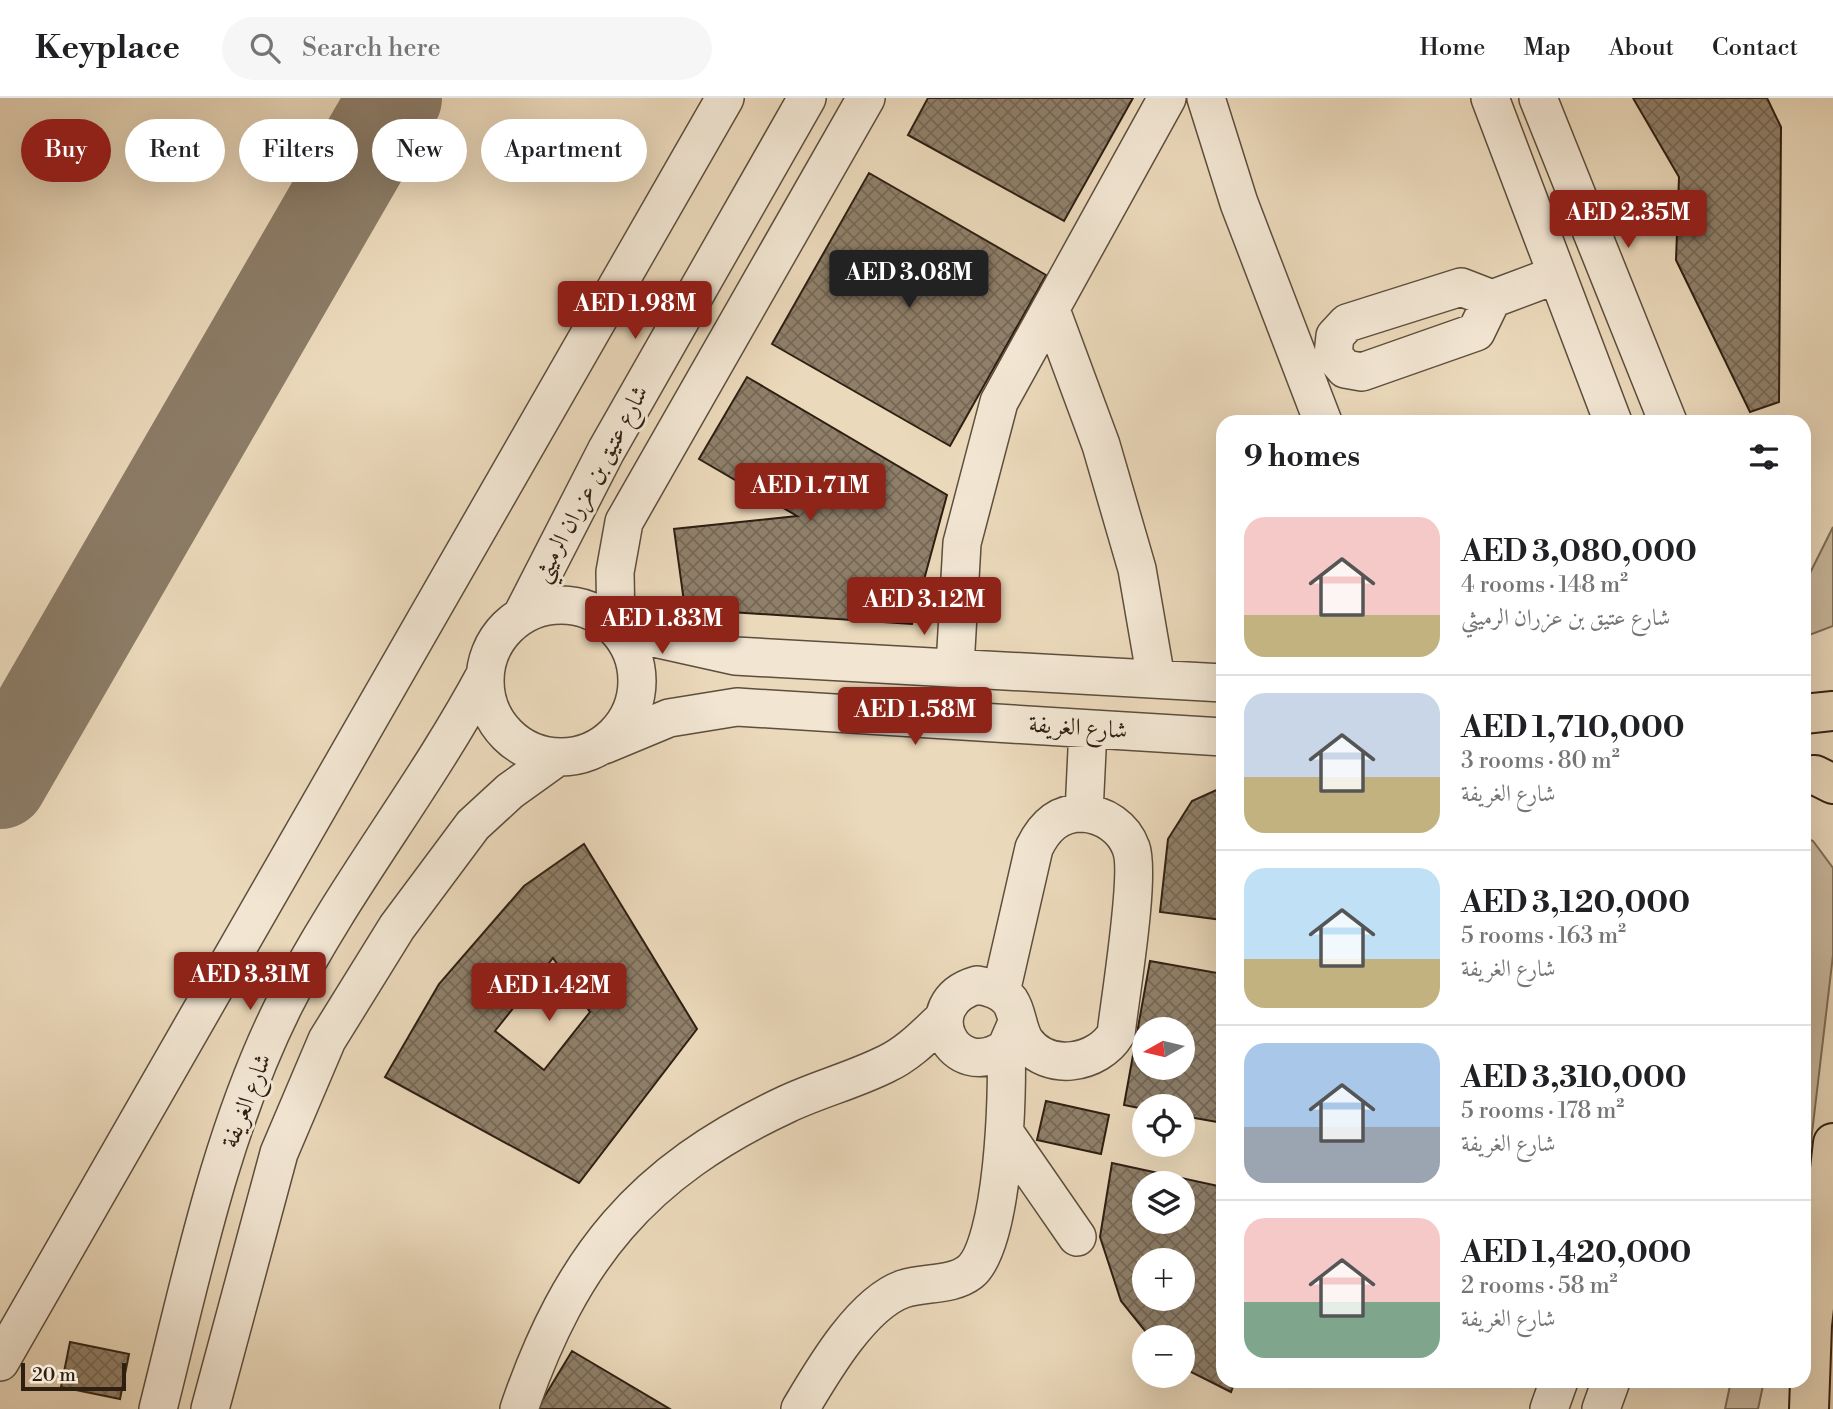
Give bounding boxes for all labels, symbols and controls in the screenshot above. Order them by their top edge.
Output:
search box [222,17,712,80]
text: Keyplace [35,28,180,69]
icon: search [246,29,284,67]
text: Search here [302,32,441,64]
text: Home [1420,33,1485,63]
text: Map [1523,33,1571,63]
text: About [1609,33,1674,63]
text: Contact [1712,33,1798,63]
chip: Buy [21,119,111,182]
chip: Rent [125,119,225,182]
chip: Filters [239,119,358,182]
chip: New [372,119,467,182]
chip: Apartment [481,119,647,182]
pin: AED 2.35M [1548,190,1708,250]
text: AED 2.35M [1566,199,1690,227]
pin: AED 3.08M [829,250,989,310]
text: AED 3.08M [845,259,973,287]
pin: AED 1.98M [555,282,715,341]
text: AED 1.98M [574,290,696,318]
street label: شارع عتيق بن عزران الرميثي [526,381,661,590]
text: 9 homes [1244,438,1360,476]
icon: filters [1745,438,1783,476]
pin: AED 1.71M [730,464,890,523]
text: AED 1.71M [751,472,869,500]
text: AED 3,080,000 [1461,533,1697,571]
icon: home [1300,545,1384,629]
text: 4 rooms · 148 m² [1461,571,1628,599]
pin: AED 3.12M [844,578,1004,637]
text: AED 3.12M [863,586,985,614]
pin: AED 1.83M [582,596,742,656]
text: شارع عتيق بن عزران الرميثي [1461,604,1670,632]
text: AED 1.83M [601,605,723,633]
pin: AED 1.58M [835,688,995,747]
text: AED 1.58M [854,696,976,724]
text: AED 1,710,000 [1461,709,1685,747]
street label: شارع الغريفة [1027,710,1128,750]
icon: home [1300,721,1384,805]
text: 3 rooms · 80 m² [1461,747,1620,775]
text: شارع الغريفة [1461,780,1556,808]
text: AED 3,120,000 [1461,884,1690,922]
icon: home [1300,896,1384,980]
text: 5 rooms · 163 m² [1461,922,1626,950]
pin: AED 3.31M [170,953,330,1012]
text: شارع الغريفة [1461,955,1556,983]
text: AED 3.31M [190,961,310,989]
pin: AED 1.42M [469,964,629,1023]
text: AED 1.42M [487,972,611,1000]
north arrow [1132,1017,1195,1080]
map controls [1132,1017,1195,1388]
street label: شارع الغريفة [215,1050,282,1154]
text: AED 3,310,000 [1461,1059,1687,1097]
icon: home [1300,1071,1384,1155]
button: locate [1132,1094,1195,1157]
text: 5 rooms · 178 m² [1461,1097,1624,1125]
text: شارع الغريفة [1461,1130,1556,1158]
button: layers [1132,1171,1195,1234]
text: AED 1,420,000 [1461,1234,1691,1272]
icon: home [1300,1246,1384,1330]
button: + [1132,1248,1195,1311]
text: 2 rooms · 58 m² [1461,1272,1618,1300]
text: شارع الغريفة [1461,1305,1556,1333]
button: − [1132,1325,1195,1388]
scale bar [21,1360,126,1392]
text: 20 m [32,1363,76,1387]

